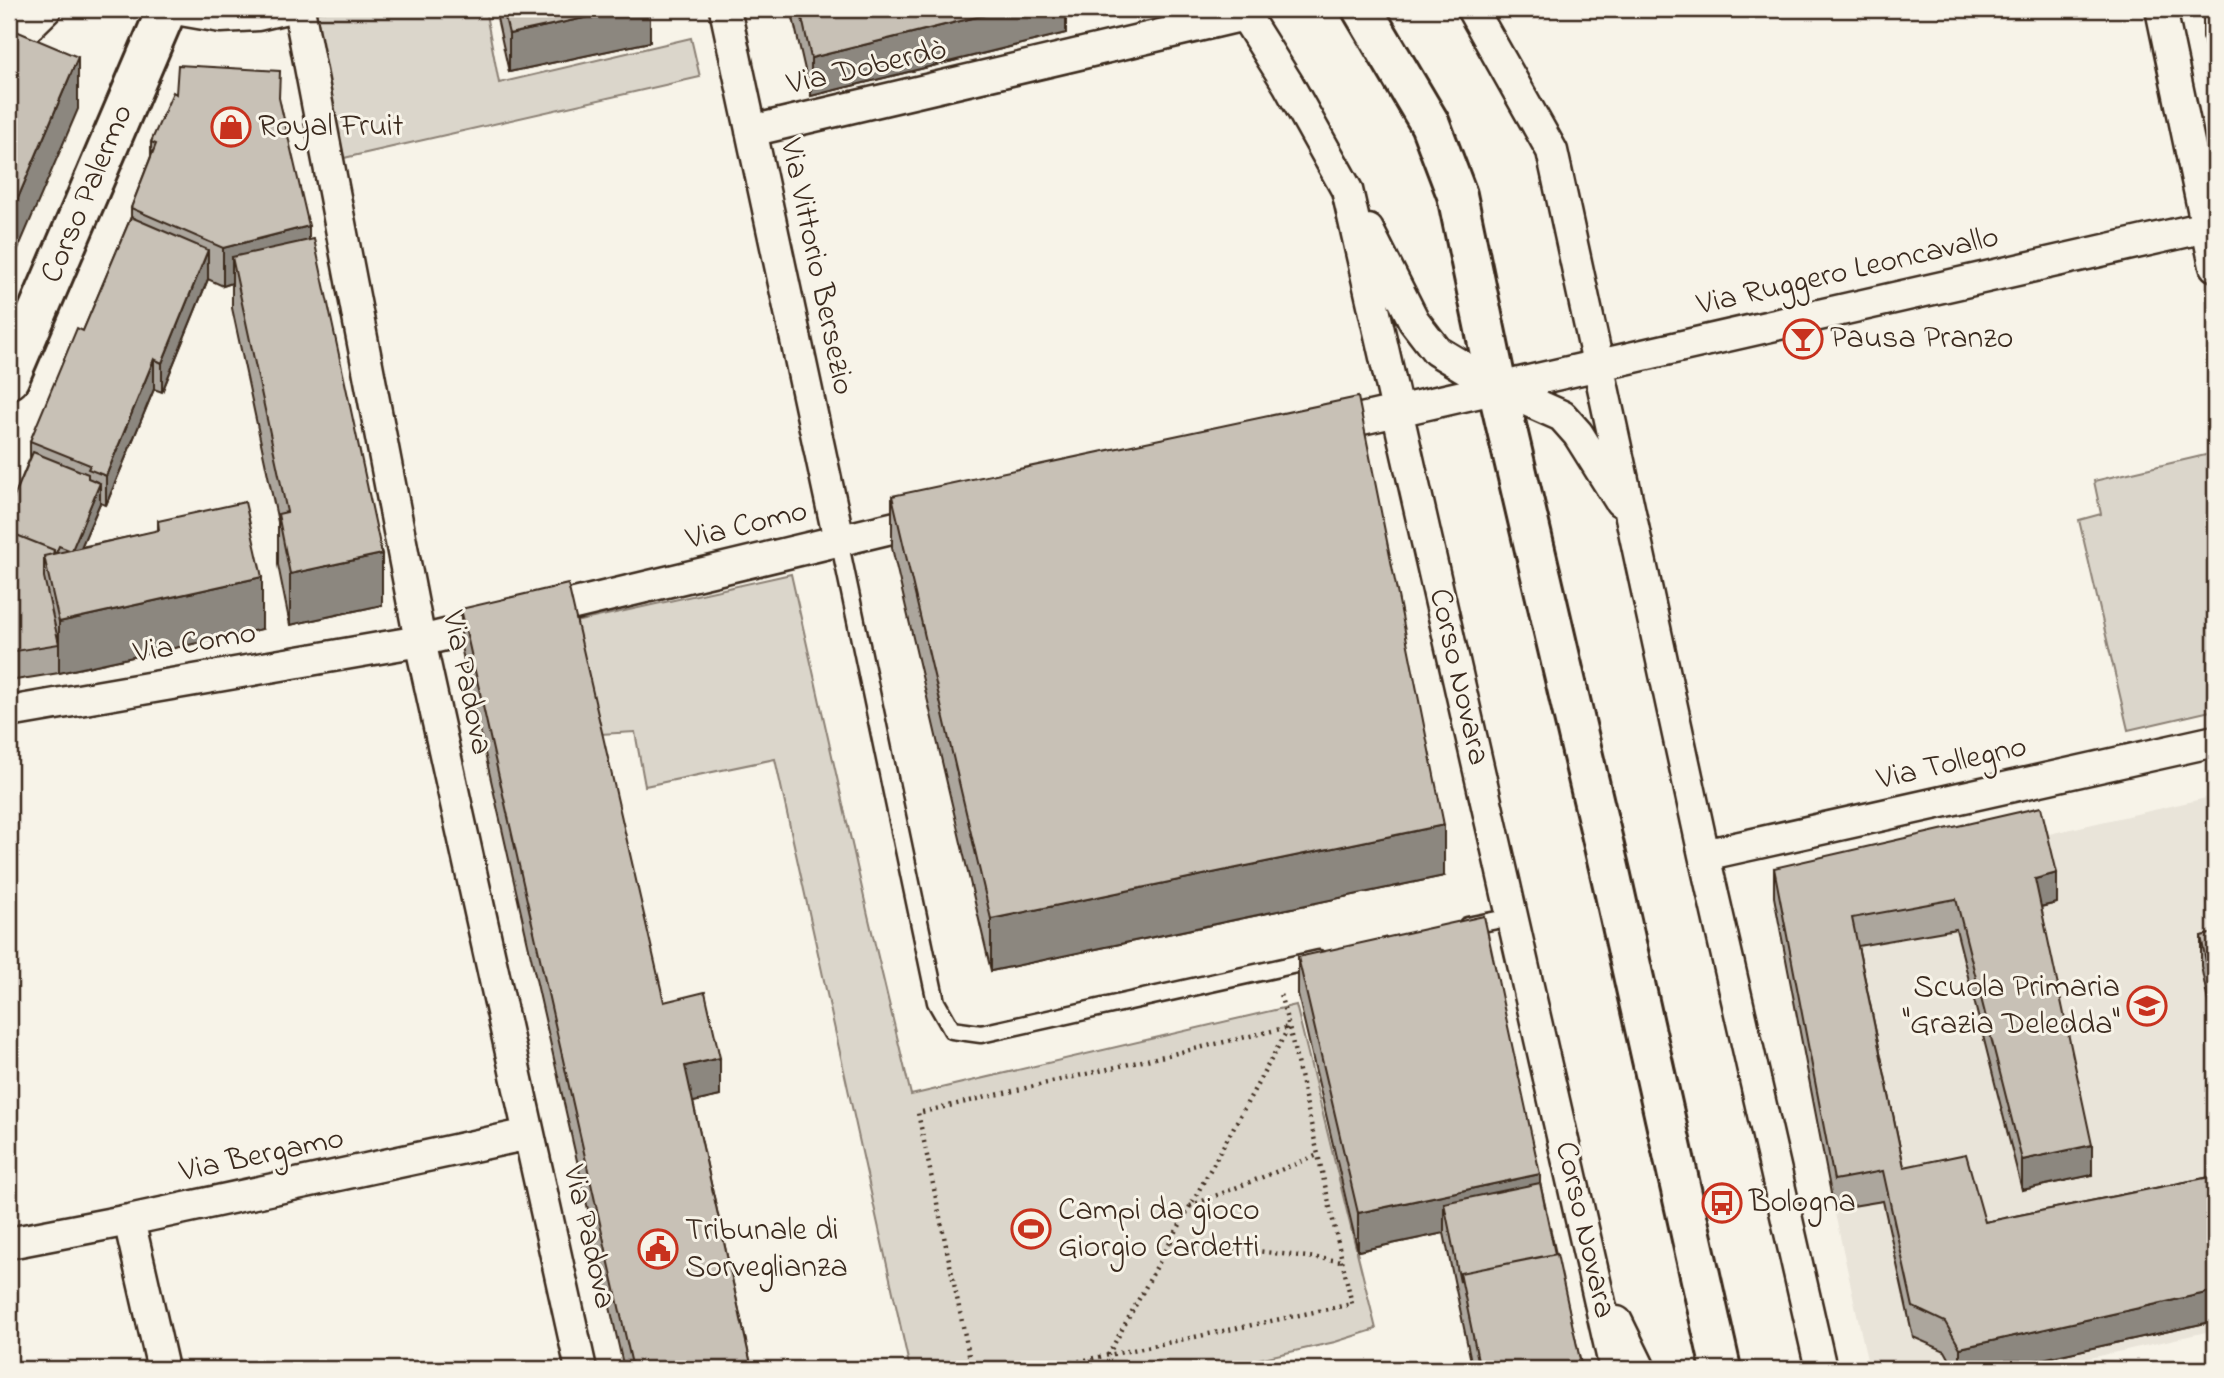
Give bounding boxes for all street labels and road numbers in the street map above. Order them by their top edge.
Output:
street label: Via Doberdò [782,27,952,109]
street label: Corso Palermo [29,97,147,291]
street label: Via Vittorio Bersezio [766,134,866,399]
street label: Via Ruggero Leoncavallo [1691,214,2004,330]
street label: Via Como [680,488,813,564]
street label: Corso Novara [1415,584,1501,770]
street label: Via Padova [428,606,504,759]
street label: Via Como [129,610,260,678]
street label: Via Tollegno [1872,724,2031,804]
street label: Via Bergamo [175,1116,348,1197]
street label: Corso Novara [1541,1137,1627,1323]
street label: Via Padova [548,1160,627,1313]

